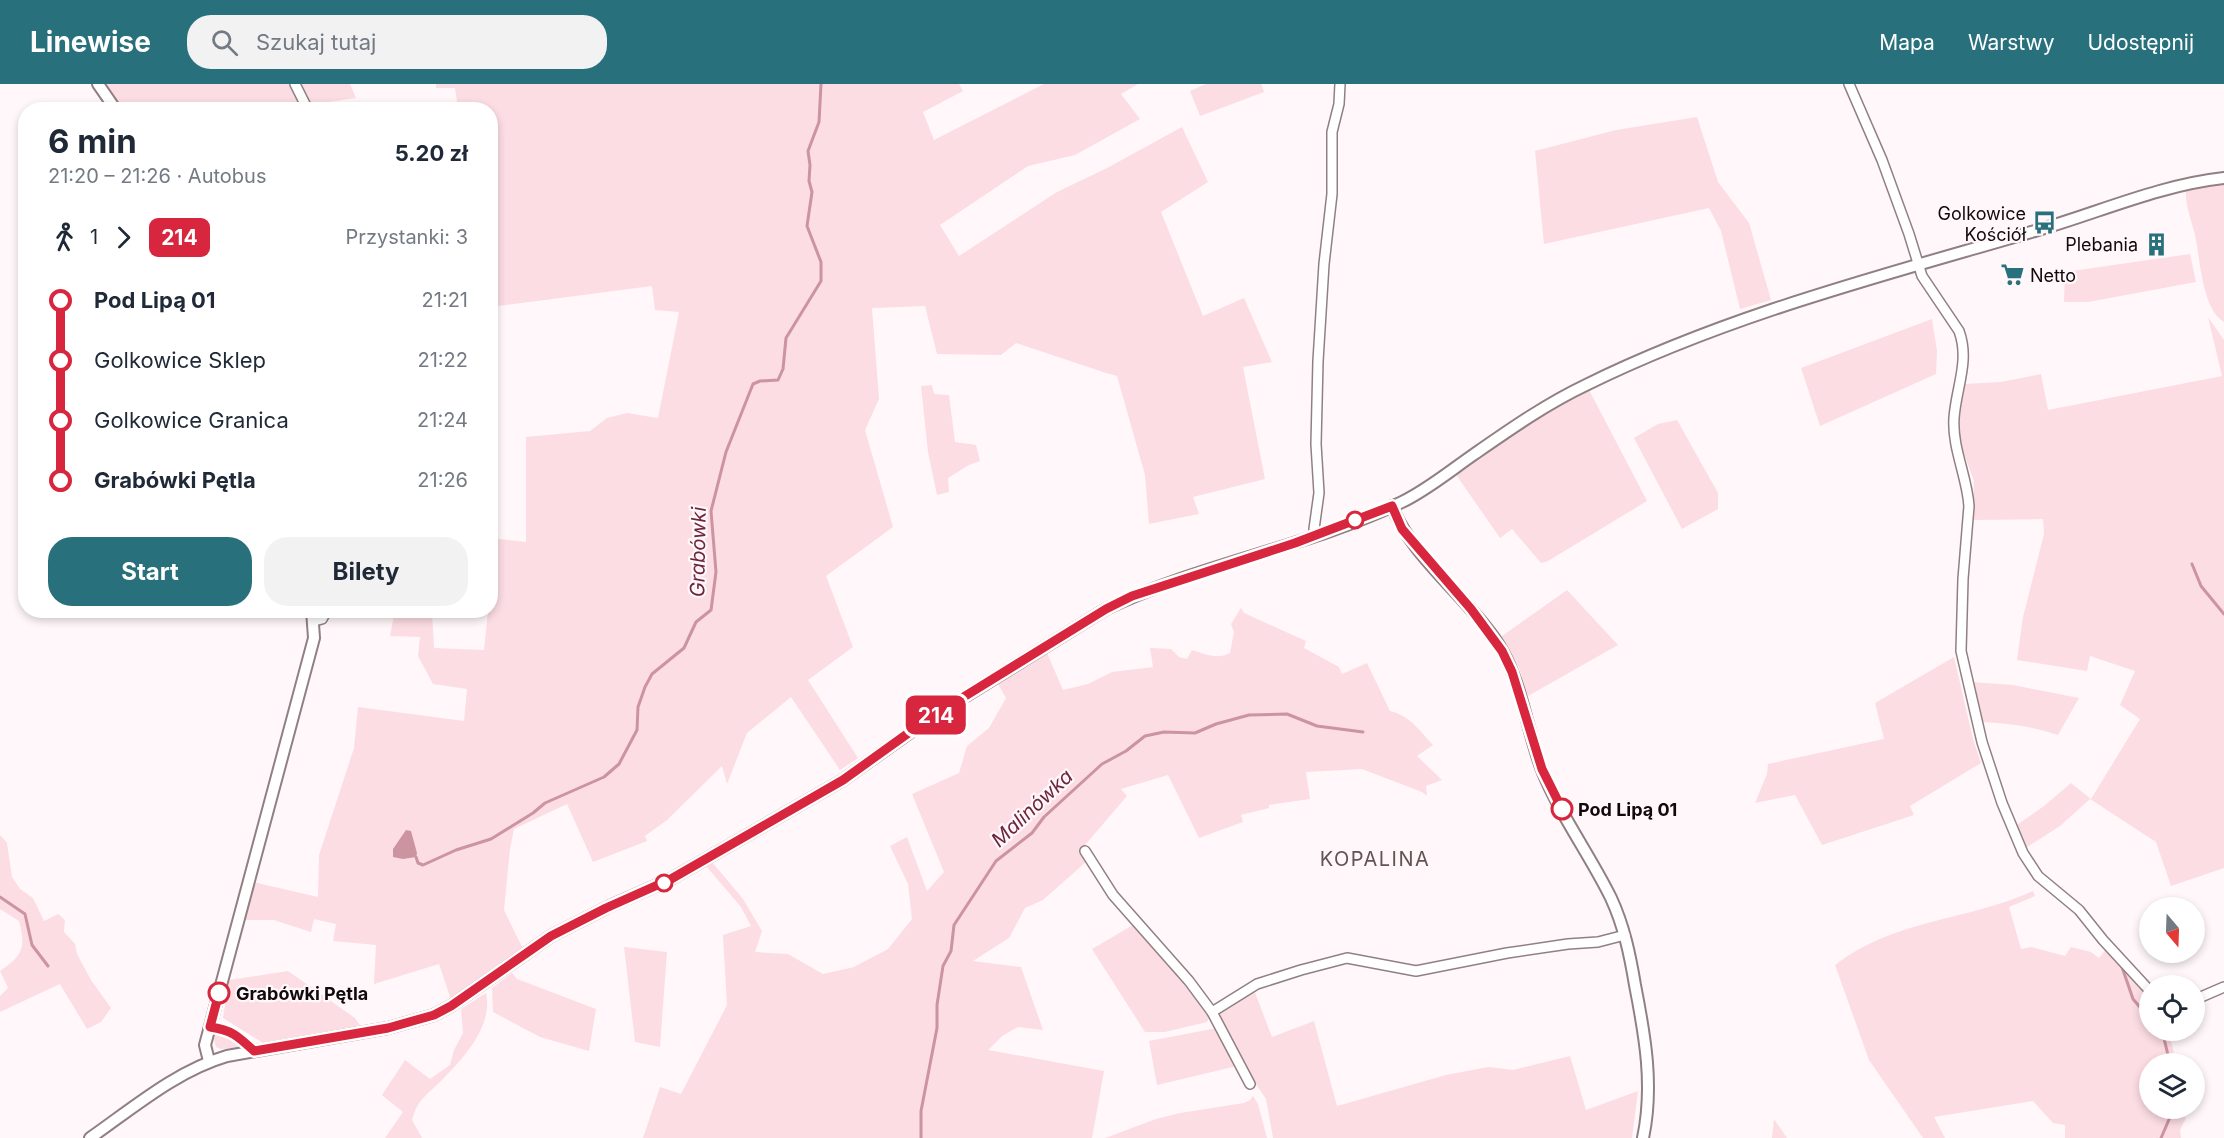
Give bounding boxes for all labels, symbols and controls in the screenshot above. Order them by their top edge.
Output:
search box [187,15,607,69]
text: Linewise [30,25,151,59]
icon: search [208,26,241,59]
text: Szukaj tutaj [256,29,376,55]
text: Mapa [1879,30,1935,55]
text: Warstwy [1968,30,2054,55]
text: Udostępnij [2087,30,2194,55]
text: 6 min [48,121,137,161]
text: 5.20 zł [395,140,468,166]
text: 21:20 – 21:26 · Autobus [48,164,266,188]
place label: Golkowice Kościół [1938,203,2027,245]
bus stop icon: Golkowice Kościół [2031,210,2057,236]
icon: walk [48,221,81,254]
icon: forward [107,221,140,254]
text: 1 [90,225,98,249]
text: 214 [161,225,198,250]
text: Przystanki: 3 [346,225,468,249]
building icon: Plebania [2143,231,2169,257]
place label: Plebania [2065,234,2138,255]
supermarket icon: Netto [1999,262,2025,288]
place label: Netto [2030,265,2076,286]
text: Pod Lipą 01 [94,287,215,313]
text: 21:21 [422,288,468,312]
text: Golkowice Sklep [94,347,266,373]
text: 21:22 [418,348,468,372]
text: Golkowice Granica [94,407,289,433]
text: 21:24 [417,408,468,432]
text: Grabówki Pętla [94,467,256,493]
text: 21:26 [417,468,468,492]
water label: Grabówki [685,505,711,597]
unlabelled marker [1346,511,1364,529]
button: Start [48,537,252,606]
button: Bilety [264,537,468,606]
line badge: 214 [902,696,970,734]
text: 214 [918,703,954,728]
water label: Malinówka [986,764,1078,852]
marker: Pod Lipą 01 [1551,798,1573,820]
place label: Pod Lipą 01 [1578,799,1677,820]
district label: KOPALINA [1320,847,1430,871]
unlabelled marker [655,874,673,892]
north arrow [2139,897,2205,963]
map controls [2139,897,2205,1119]
button: locate [2139,975,2205,1041]
marker: Grabówki Pętla [208,982,230,1004]
place label: Grabówki Pętla [236,983,368,1004]
button: layers [2139,1053,2205,1119]

